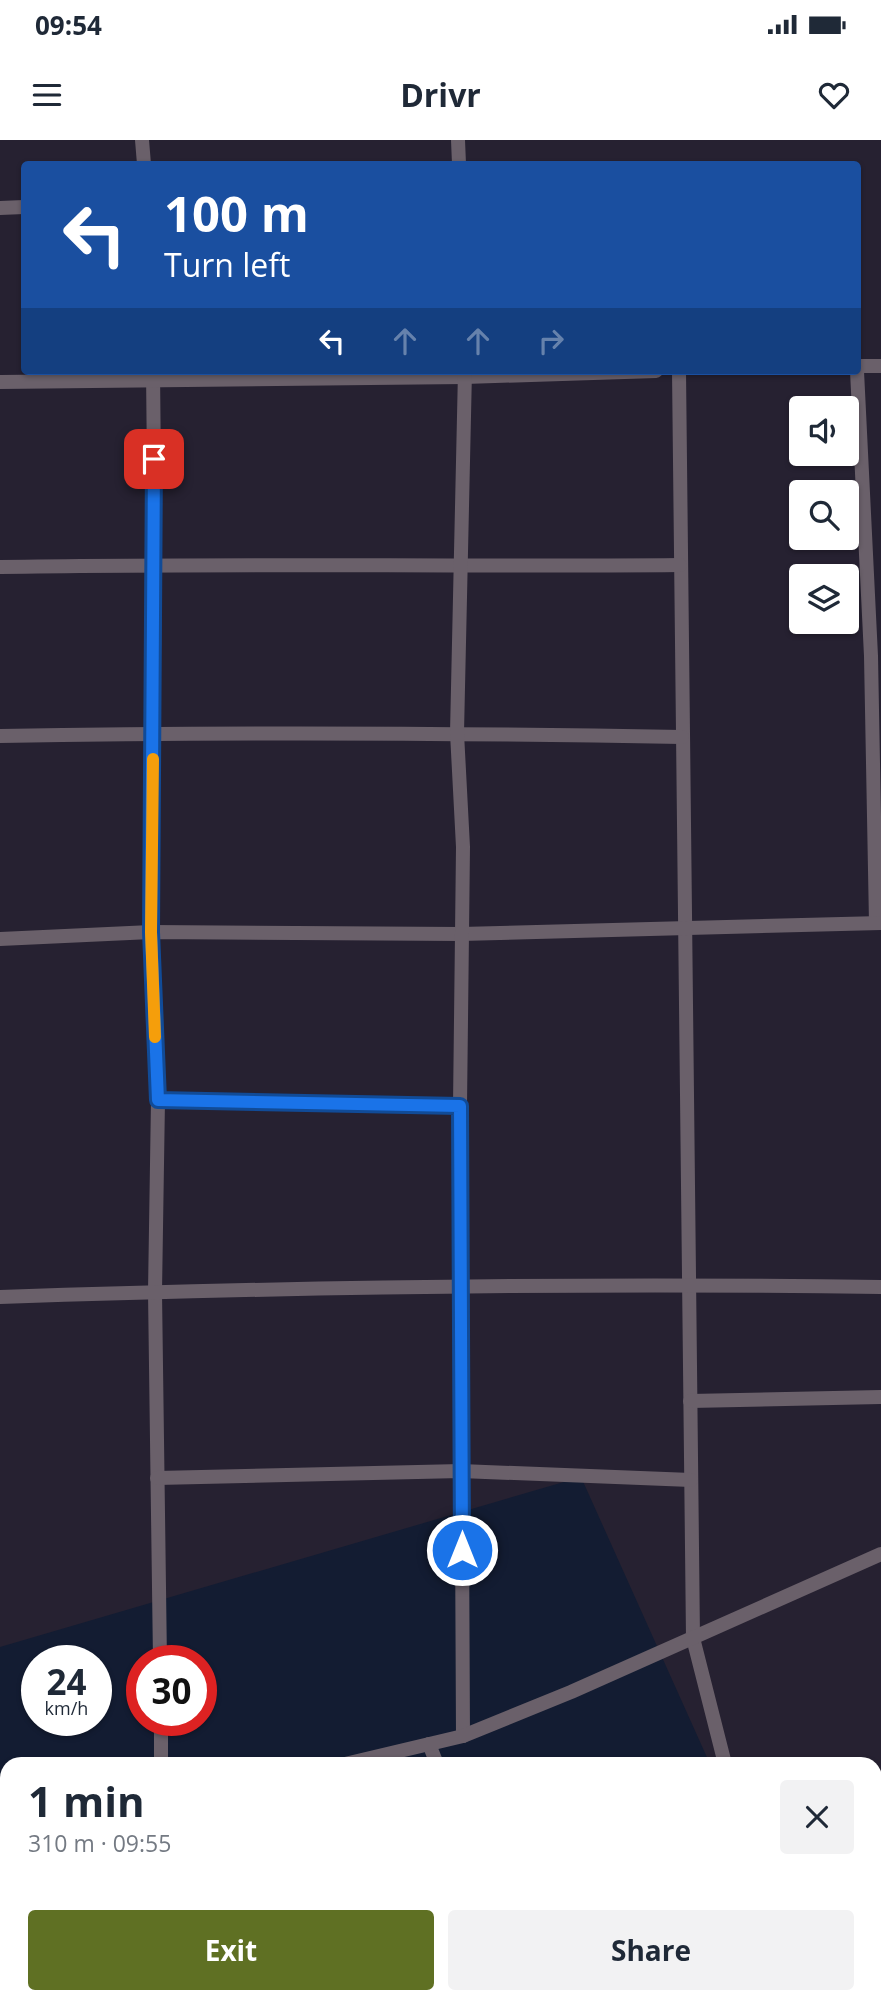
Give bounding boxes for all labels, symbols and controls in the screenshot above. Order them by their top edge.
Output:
text: 09:54 [35,7,102,43]
text: Drivr [400,73,481,116]
icon: menu [28,76,66,114]
icon: heart [815,76,853,114]
text: 100 m [164,180,309,246]
icon: left [49,189,140,280]
text: Turn left [164,243,290,286]
icon: left [313,322,351,360]
icon: ahead [386,322,424,360]
icon: ahead [459,322,497,360]
icon: right [532,322,570,360]
map controls [789,396,859,634]
button: sound [789,396,859,466]
pin [124,429,184,489]
icon: arrive [135,440,173,478]
button: search [789,480,859,550]
button: layers [789,564,859,634]
position arrow [425,1513,499,1587]
speed limit sign: 30 [126,1645,217,1736]
text: 24 [46,1658,87,1705]
text: km/h [45,1696,88,1720]
text: 1 min [28,1772,145,1829]
button: close [780,1780,854,1854]
text: 310 m · 09:55 [28,1827,171,1859]
button: Exit [28,1910,434,1990]
button: Share [448,1910,854,1990]

